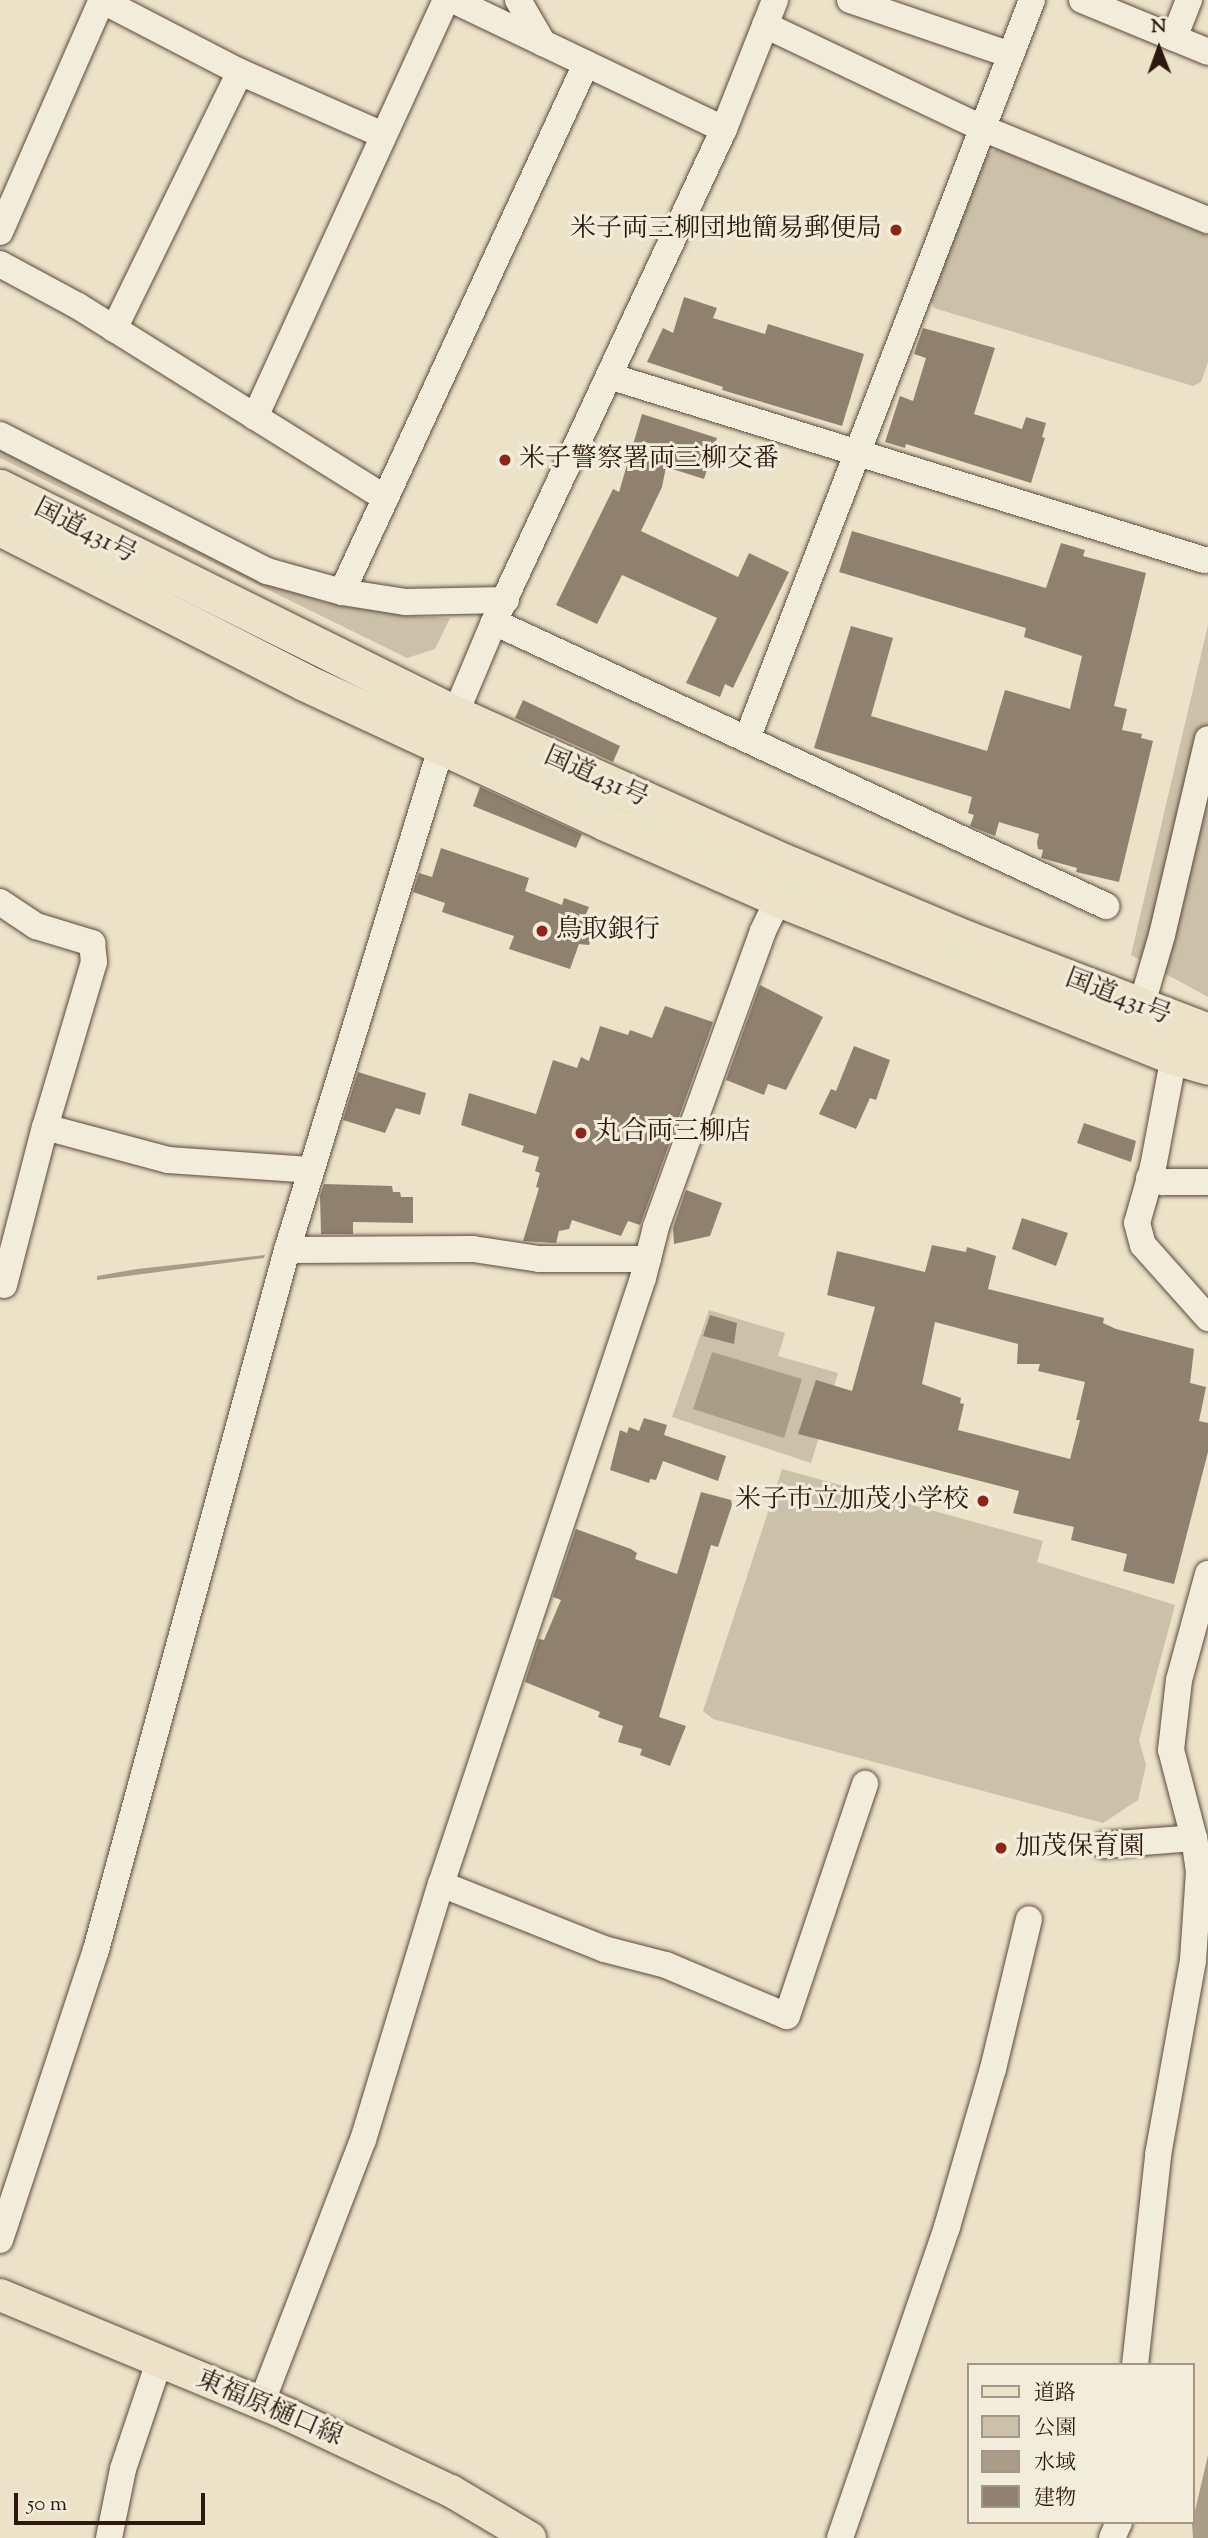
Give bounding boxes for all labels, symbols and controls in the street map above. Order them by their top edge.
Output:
north arrow [1124,14,1194,84]
text: N [1151,14,1166,41]
place label: 米子両三柳団地簡易郵便局 [570,214,882,246]
marker: 米子両三柳団地簡易郵便局 [888,222,904,238]
place label: 米子警察署両三柳交番 [519,444,779,476]
marker: 米子警察署両三柳交番 [497,452,513,468]
street label: 国道431号 [29,493,141,571]
street label: 国道431号 [539,741,653,815]
place label: 鳥取銀行 [556,915,660,947]
marker: 鳥取銀行 [534,923,550,939]
street label: 国道431号 [1061,964,1175,1032]
place label: 丸合両三柳店 [595,1117,751,1149]
marker: 丸合両三柳店 [573,1125,589,1141]
place label: 米子市立加茂小学校 [735,1485,969,1517]
marker: 米子市立加茂小学校 [975,1493,991,1509]
place label: 加茂保育園 [1015,1832,1145,1864]
marker: 加茂保育園 [993,1840,1009,1856]
legend [967,2363,1194,2524]
street label: 東福原樋口線 [191,2364,347,2454]
text: 道路 [1034,2379,1076,2409]
text: 公園 [1034,2414,1076,2444]
text: 水域 [1034,2449,1076,2479]
scale bar [18,2478,208,2522]
text: 建物 [1034,2484,1076,2514]
text: 50 m [27,2490,67,2520]

